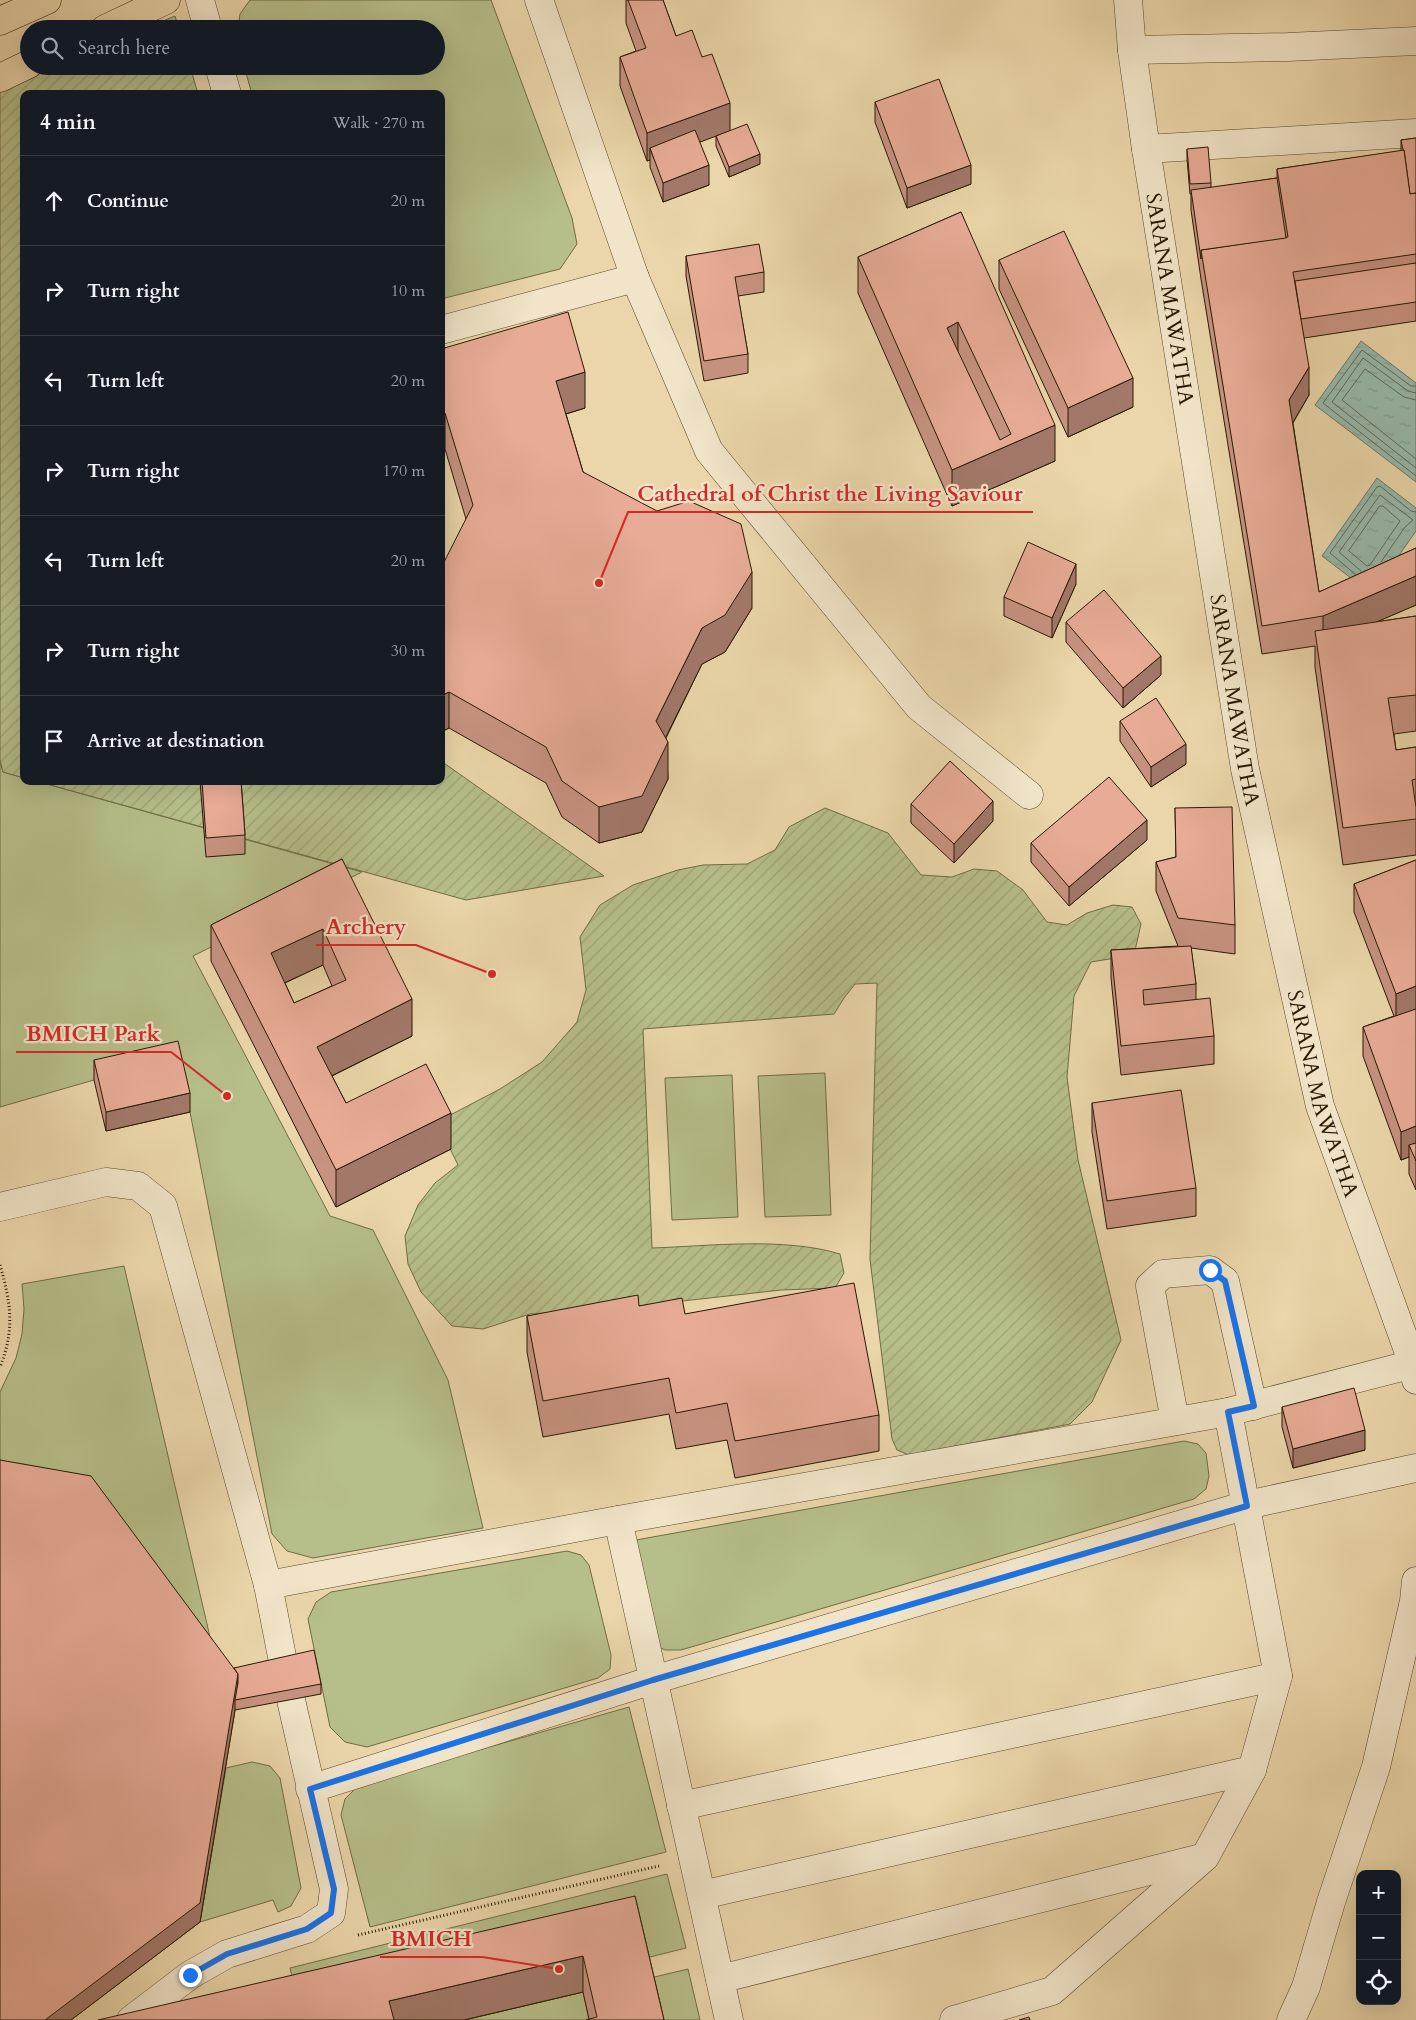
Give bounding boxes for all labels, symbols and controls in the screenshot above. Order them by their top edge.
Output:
search box [20,20,445,75]
icon: search [38,34,66,62]
text: Search here [78,35,170,61]
text: 4 min [40,108,96,137]
text: Walk · 270 m [333,112,425,134]
icon: ahead [40,187,68,215]
text: Continue [87,188,169,214]
text: 20 m [391,190,425,212]
street label: SARANA MAWATHA [1138,191,1201,407]
icon: right [40,277,68,305]
text: Turn right [87,278,179,304]
text: 10 m [391,280,425,302]
icon: left [40,367,68,395]
text: Turn left [87,368,164,394]
text: 20 m [391,370,425,392]
icon: right [40,457,68,485]
text: Turn right [87,458,179,484]
text: 170 m [383,460,425,482]
callout: Cathedral of Christ the Living Saviour [628,475,1033,512]
text: Cathedral of Christ the Living Saviour [637,479,1023,509]
icon: left [40,547,68,575]
text: Turn left [87,548,164,574]
text: 20 m [391,550,425,572]
street label: SARANA MAWATHA [1202,592,1267,809]
icon: right [40,637,68,665]
text: Turn right [87,638,179,664]
text: 30 m [391,640,425,662]
icon: arrive [40,727,68,755]
text: Arrive at destination [87,728,264,754]
callout: Archery [316,908,416,945]
text: Archery [326,912,407,942]
street label: SARANA MAWATHA [1280,987,1366,1201]
callout: BMICH Park [16,1015,171,1052]
text: BMICH Park [26,1019,160,1049]
route start [1199,1259,1222,1282]
map controls [1356,1870,1401,2005]
button: + [1356,1870,1401,1915]
button: − [1356,1915,1401,1960]
callout: BMICH [380,1920,482,1957]
text: BMICH [390,1924,472,1954]
button: locate [1356,1960,1401,2005]
route end [179,1964,202,1987]

